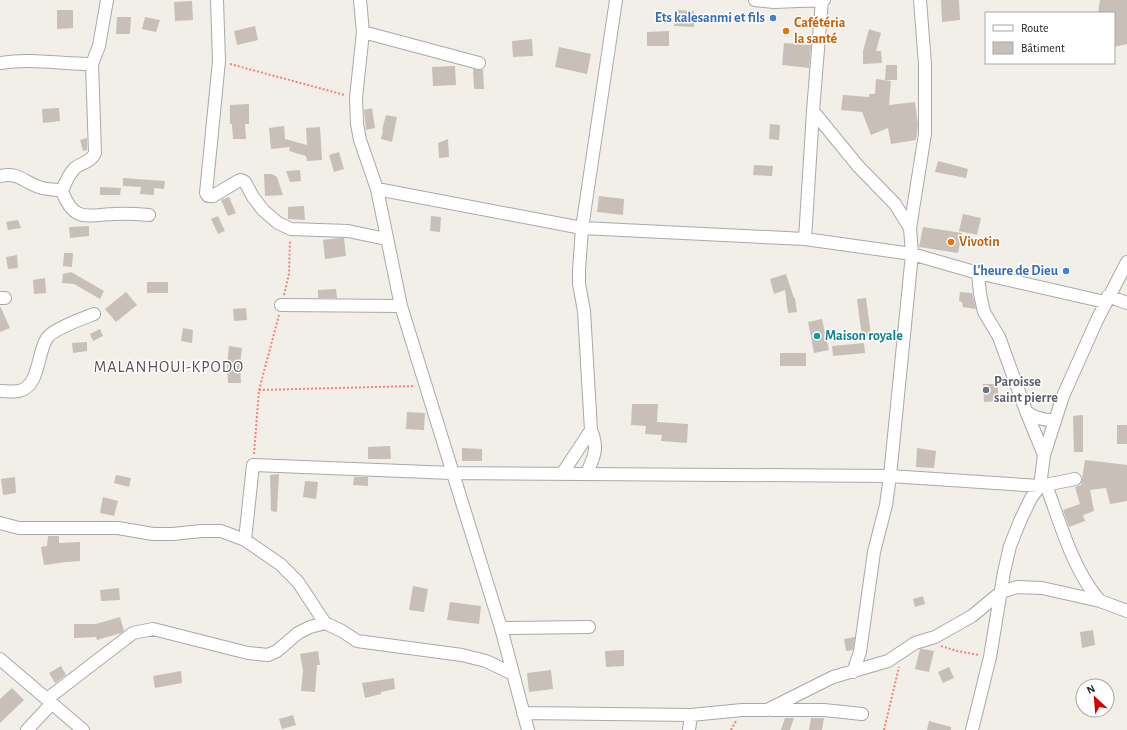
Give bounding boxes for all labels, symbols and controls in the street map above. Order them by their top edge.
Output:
place label: Ets kalesanmi et fils [655,11,765,25]
legend [985,12,1115,64]
marker: Ets kalesanmi et fils [768,13,778,23]
place label: Cafétéria la santé [794,16,846,46]
text: Route [1021,22,1048,34]
marker: Cafétéria la santé [781,26,791,36]
text: Bâtiment [1021,42,1065,54]
place label: Vivotin [959,235,1000,249]
marker: Vivotin [946,237,956,247]
place label: L'heure de Dieu [973,264,1059,278]
marker: L'heure de Dieu [1061,266,1071,276]
place label: Maison royale [825,329,903,343]
marker: Maison royale [812,331,822,341]
district label: MALANHOUI-KPODO [94,359,244,375]
place label: Paroisse saint pierre [994,375,1058,405]
marker: Paroisse saint pierre [981,385,991,395]
north arrow [1075,678,1115,718]
text: N [1085,683,1097,696]

